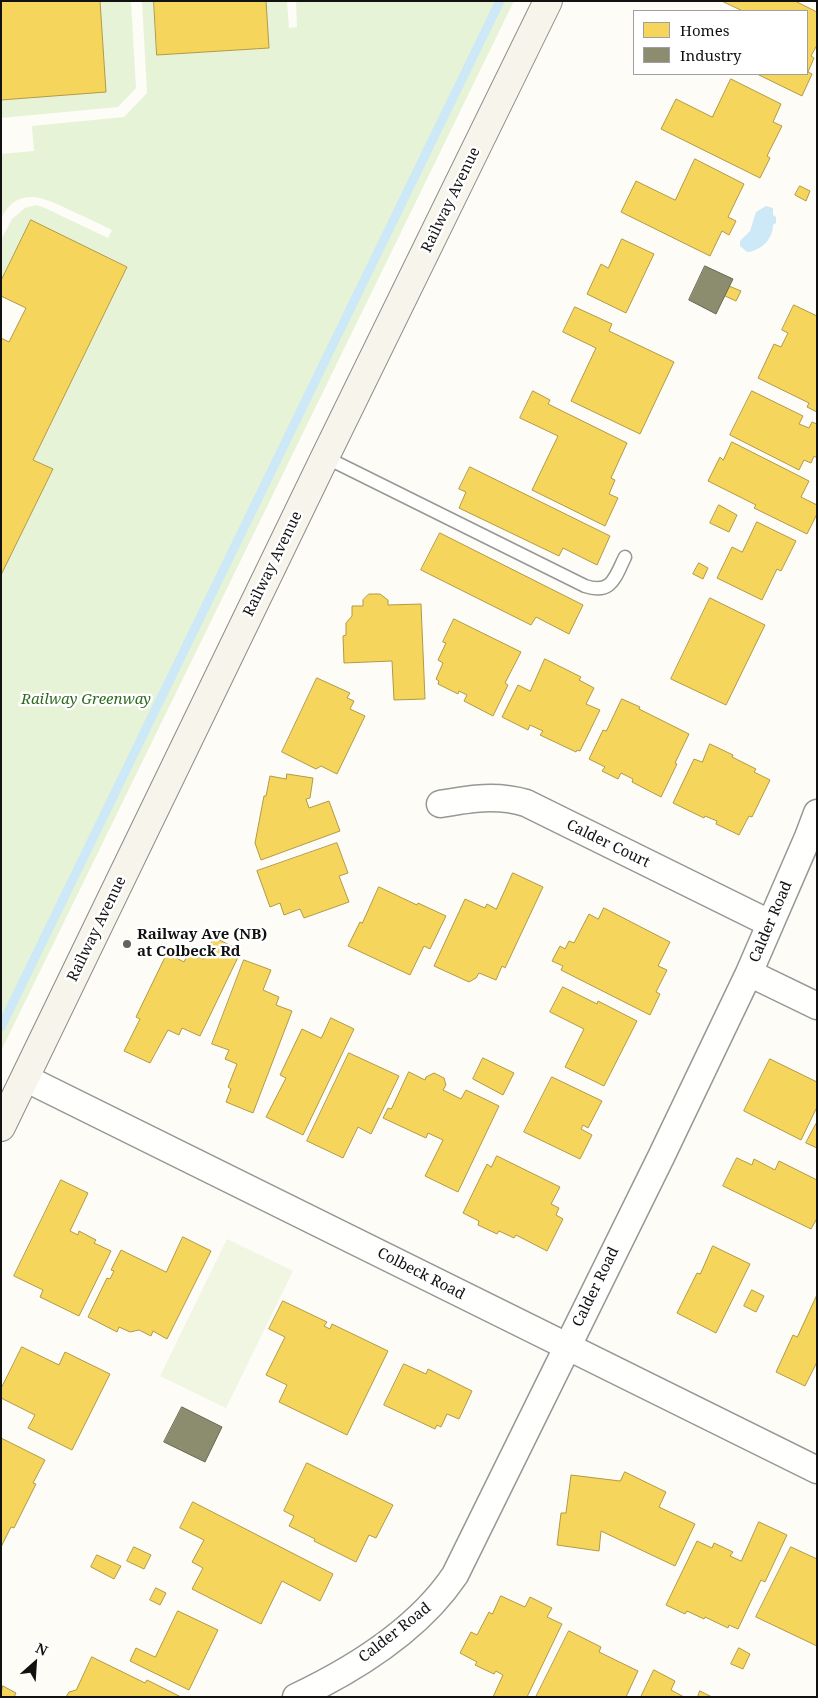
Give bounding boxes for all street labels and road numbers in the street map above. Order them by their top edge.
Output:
street label: Railway Avenue [418,144,484,256]
street label: Railway Avenue [240,508,306,620]
street label: Calder Court [564,816,652,872]
street label: Railway Avenue [64,873,130,985]
street label: Calder Road [746,879,796,965]
street label: Colbeck Road [374,1244,468,1304]
street label: Calder Road [569,1244,623,1330]
street label: Calder Road [355,1599,435,1667]

